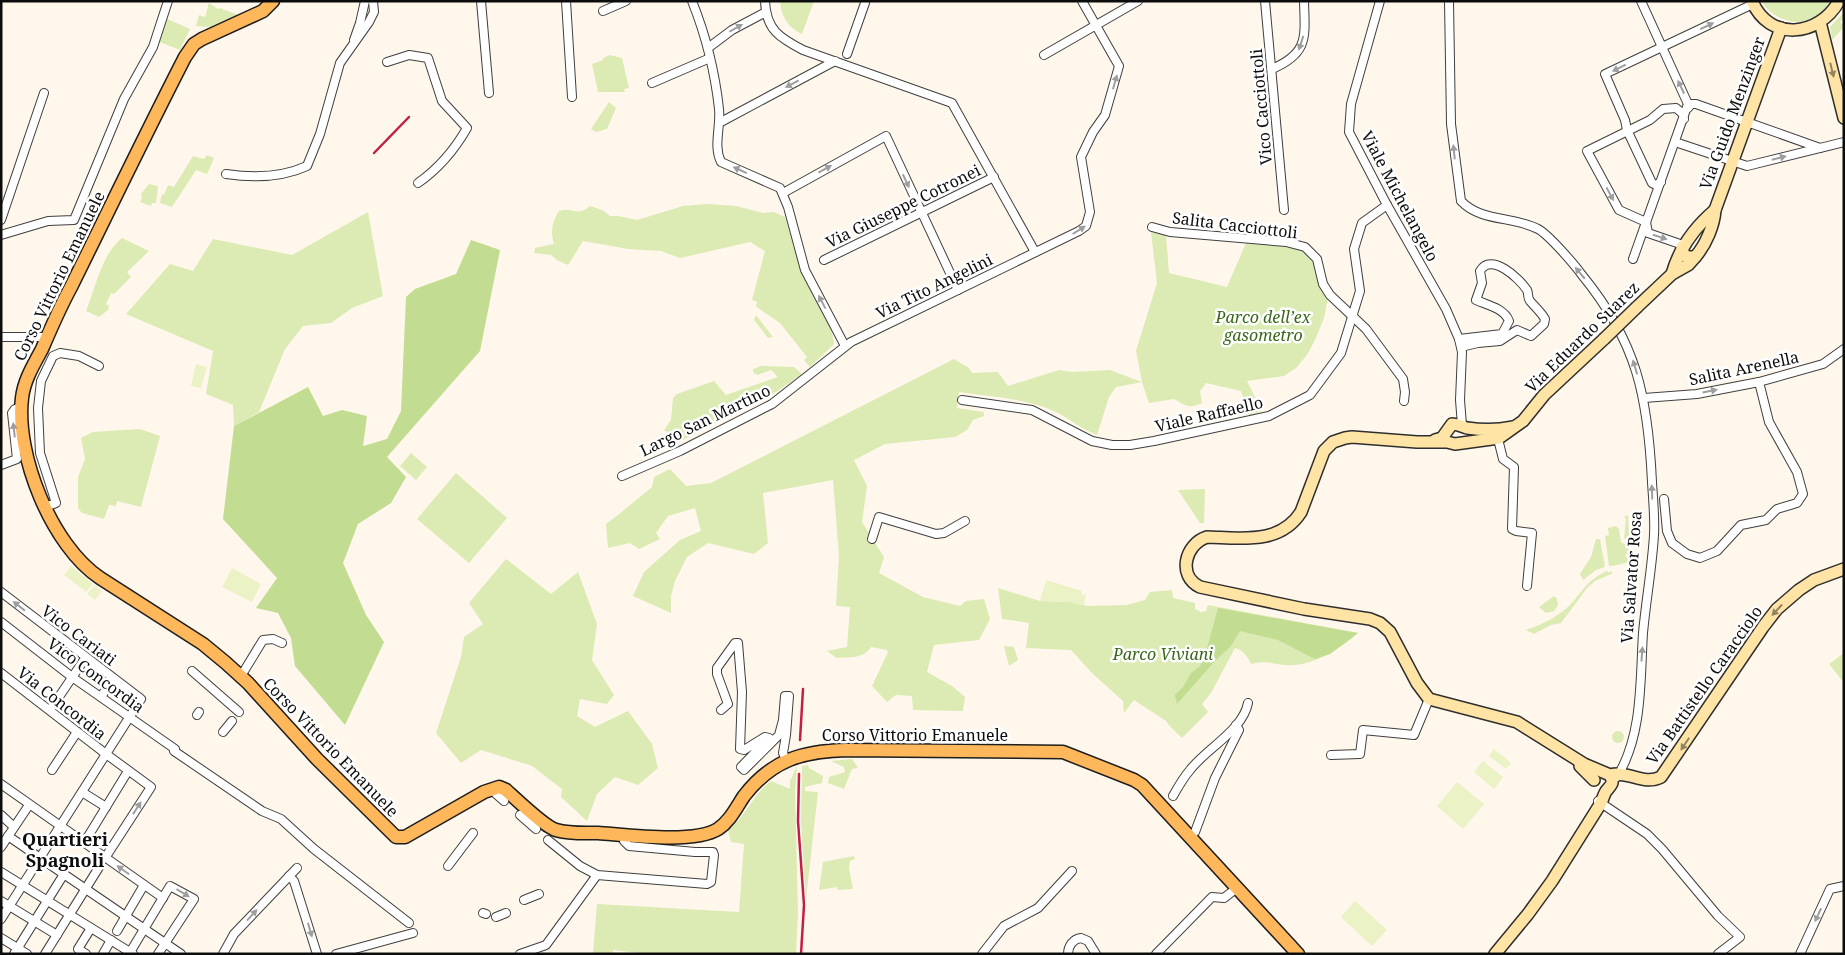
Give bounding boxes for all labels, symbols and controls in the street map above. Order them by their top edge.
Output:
one-way arrow [1699,22,1714,30]
one-way arrow [729,24,742,33]
street label: Via Guido Menzinger [1694,33,1770,193]
one-way arrow [1297,35,1305,50]
street label: Vico Cacciottoli [1245,48,1277,166]
one-way arrow [1828,62,1836,77]
one-way arrow [1612,64,1626,72]
one-way arrow [1111,74,1119,89]
one-way arrow [785,80,799,88]
one-way arrow [1677,80,1685,94]
street label: Viale Michelangelo [1356,127,1444,265]
one-way arrow [1450,144,1458,160]
one-way arrow [1772,154,1787,162]
street label: Via Giuseppe Cotronei [822,159,984,253]
one-way arrow [819,165,832,174]
one-way arrow [733,166,747,174]
one-way arrow [902,174,910,188]
one-way arrow [1606,186,1614,201]
street label: Corso Vittorio Emanuele [8,187,110,365]
street label: Salita Cacciottoli [1171,206,1299,244]
one-way arrow [1072,226,1085,235]
one-way arrow [1653,234,1668,241]
street label: Via Tito Angelini [872,248,996,324]
one-way arrow [1575,266,1586,279]
street label: Via Eduardo Suarez [1520,277,1644,397]
one-way arrow [818,295,826,310]
park label: Parco dell’ex gasometro [1215,306,1311,346]
street label: Salita Arenella [1687,346,1801,390]
one-way arrow [1631,360,1639,375]
street label: Largo San Martino [636,379,774,461]
one-way arrow [1703,387,1718,395]
street label: Viale Raffaello [1153,391,1265,437]
one-way arrow [10,422,18,438]
one-way arrow [1648,484,1656,500]
street label: Via Salvator Rosa [1615,510,1647,644]
one-way arrow [13,600,26,611]
street label: Vico Cariati [37,600,121,670]
street label: Via Battistello Caracciolo [1641,601,1767,769]
one-way arrow [1771,603,1783,615]
street label: Vico Concordia [43,632,149,718]
park label: Parco Viviani [1112,643,1213,665]
one-way arrow [1638,645,1646,661]
street label: Via Concordia [13,661,111,745]
street label: Corso Vittorio Emanuele [258,672,404,822]
street label: Corso Vittorio Emanuele [822,724,1008,746]
one-way arrow [1680,737,1690,750]
one-way arrow [133,801,142,814]
district label: Quartieri Spagnoli [22,827,109,872]
one-way arrow [116,865,130,875]
one-way arrow [177,889,190,898]
one-way arrow [1814,908,1822,922]
one-way arrow [246,909,258,921]
one-way arrow [306,923,314,938]

